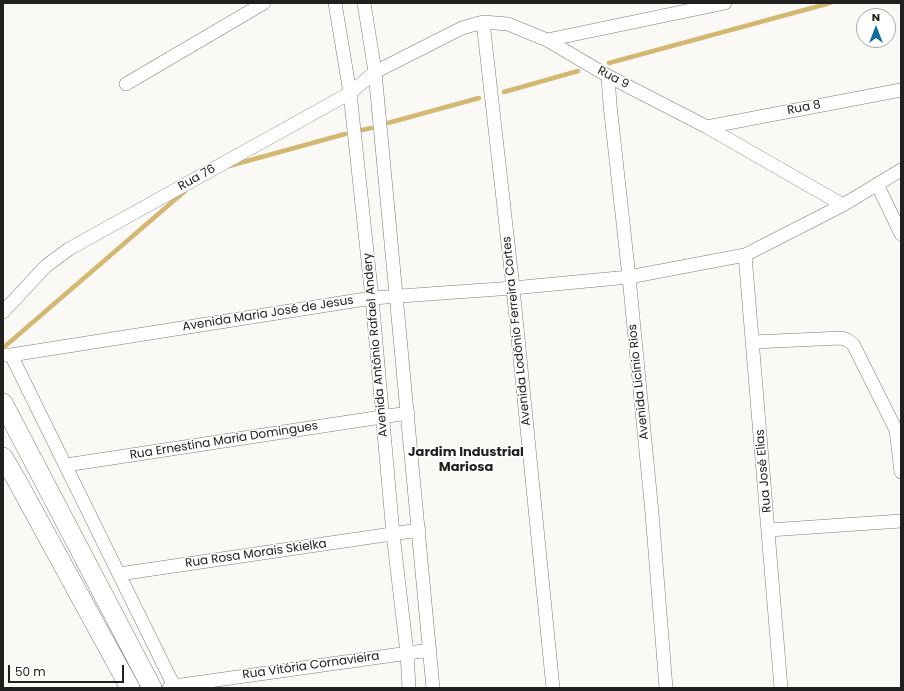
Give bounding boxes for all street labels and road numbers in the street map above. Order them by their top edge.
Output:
street label: Rua 9 [595,64,631,92]
street label: Rua 8 [786,98,822,118]
street label: Rua 76 [176,162,218,194]
street label: Avenida Lodônio Ferreira Cortes [500,235,534,427]
street label: Avenida Antônio Rafael Andery [361,252,391,438]
street label: Avenida Maria José de Jesus [181,293,355,335]
street label: Avenida Licínio Rios [626,323,652,441]
street label: Rua Ernestina Maria Domingues [129,419,319,463]
street label: Rua José Elias [753,429,775,513]
street label: Rua Rosa Morais Skielka [184,537,328,571]
street label: Rua Vitória Cornavieira [242,649,380,683]

